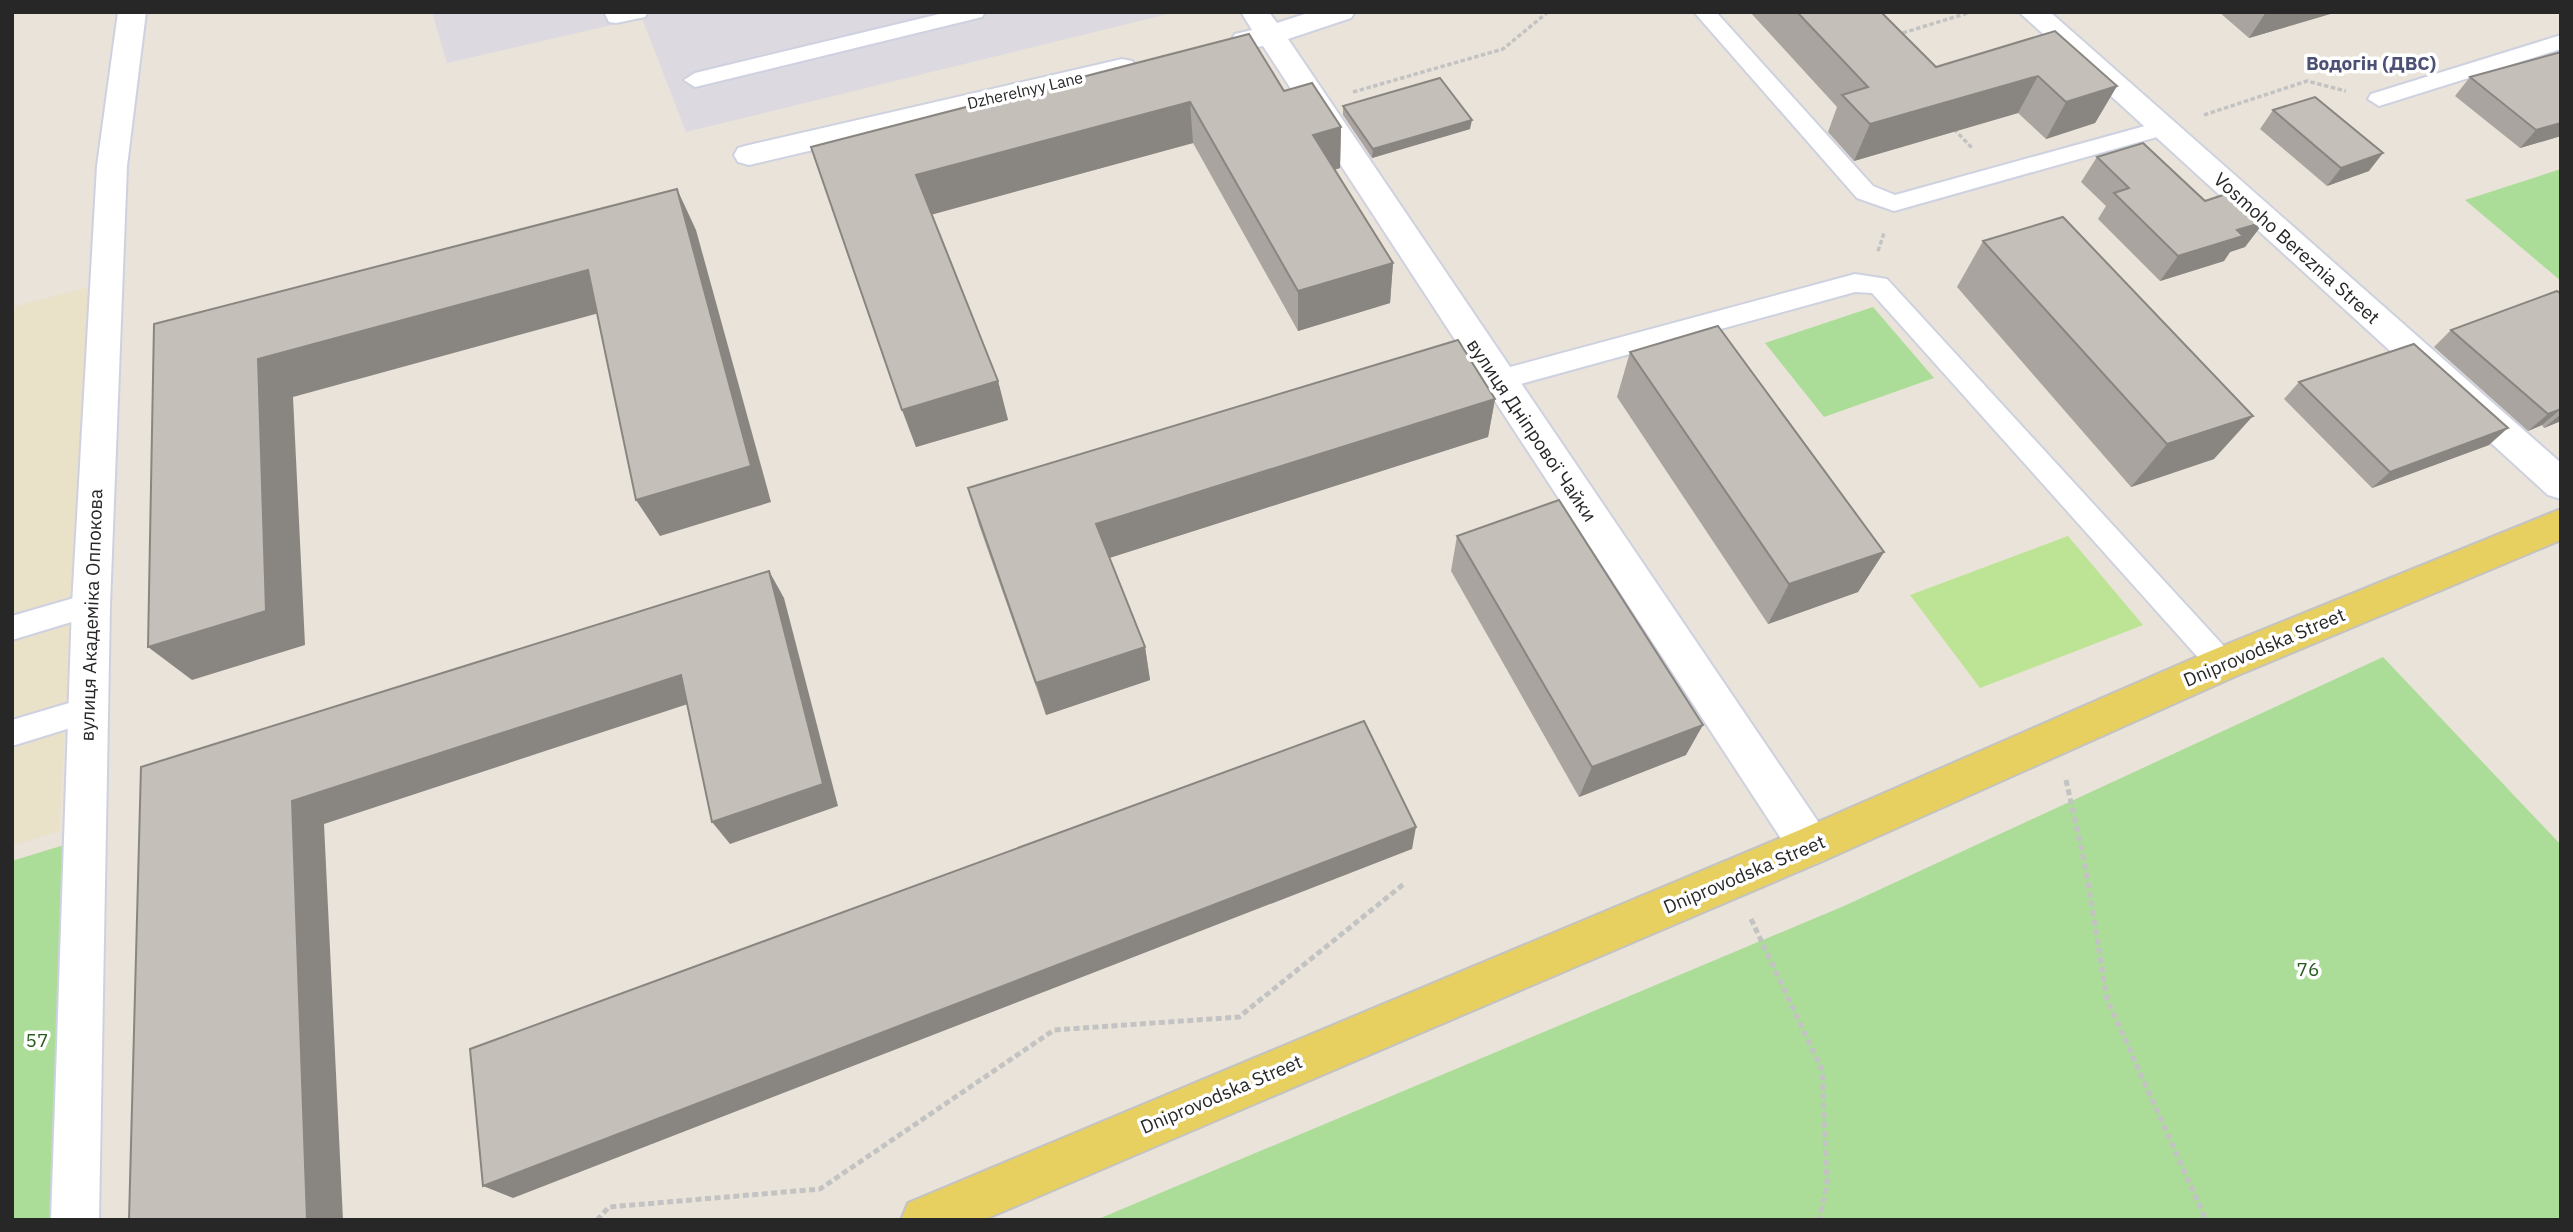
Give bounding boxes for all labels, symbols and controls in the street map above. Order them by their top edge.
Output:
district label: Водогін (ДВС) [2306,51,2436,75]
street label: Dzherelnyy Lane [965,67,1085,113]
street label: Vosmoho Bereznia Street [2209,167,2385,329]
street label: вулиця Дніпрової Чайки [1462,334,1602,526]
street label: вулиця Академіка Оппокова [75,488,107,742]
street label: Dniprovodska Street [2179,602,2349,692]
street label: Dniprovodska Street [1659,829,1829,919]
park label: 76 [2297,957,2319,981]
park label: 57 [26,1028,48,1052]
street label: Dniprovodska Street [1136,1049,1306,1139]

